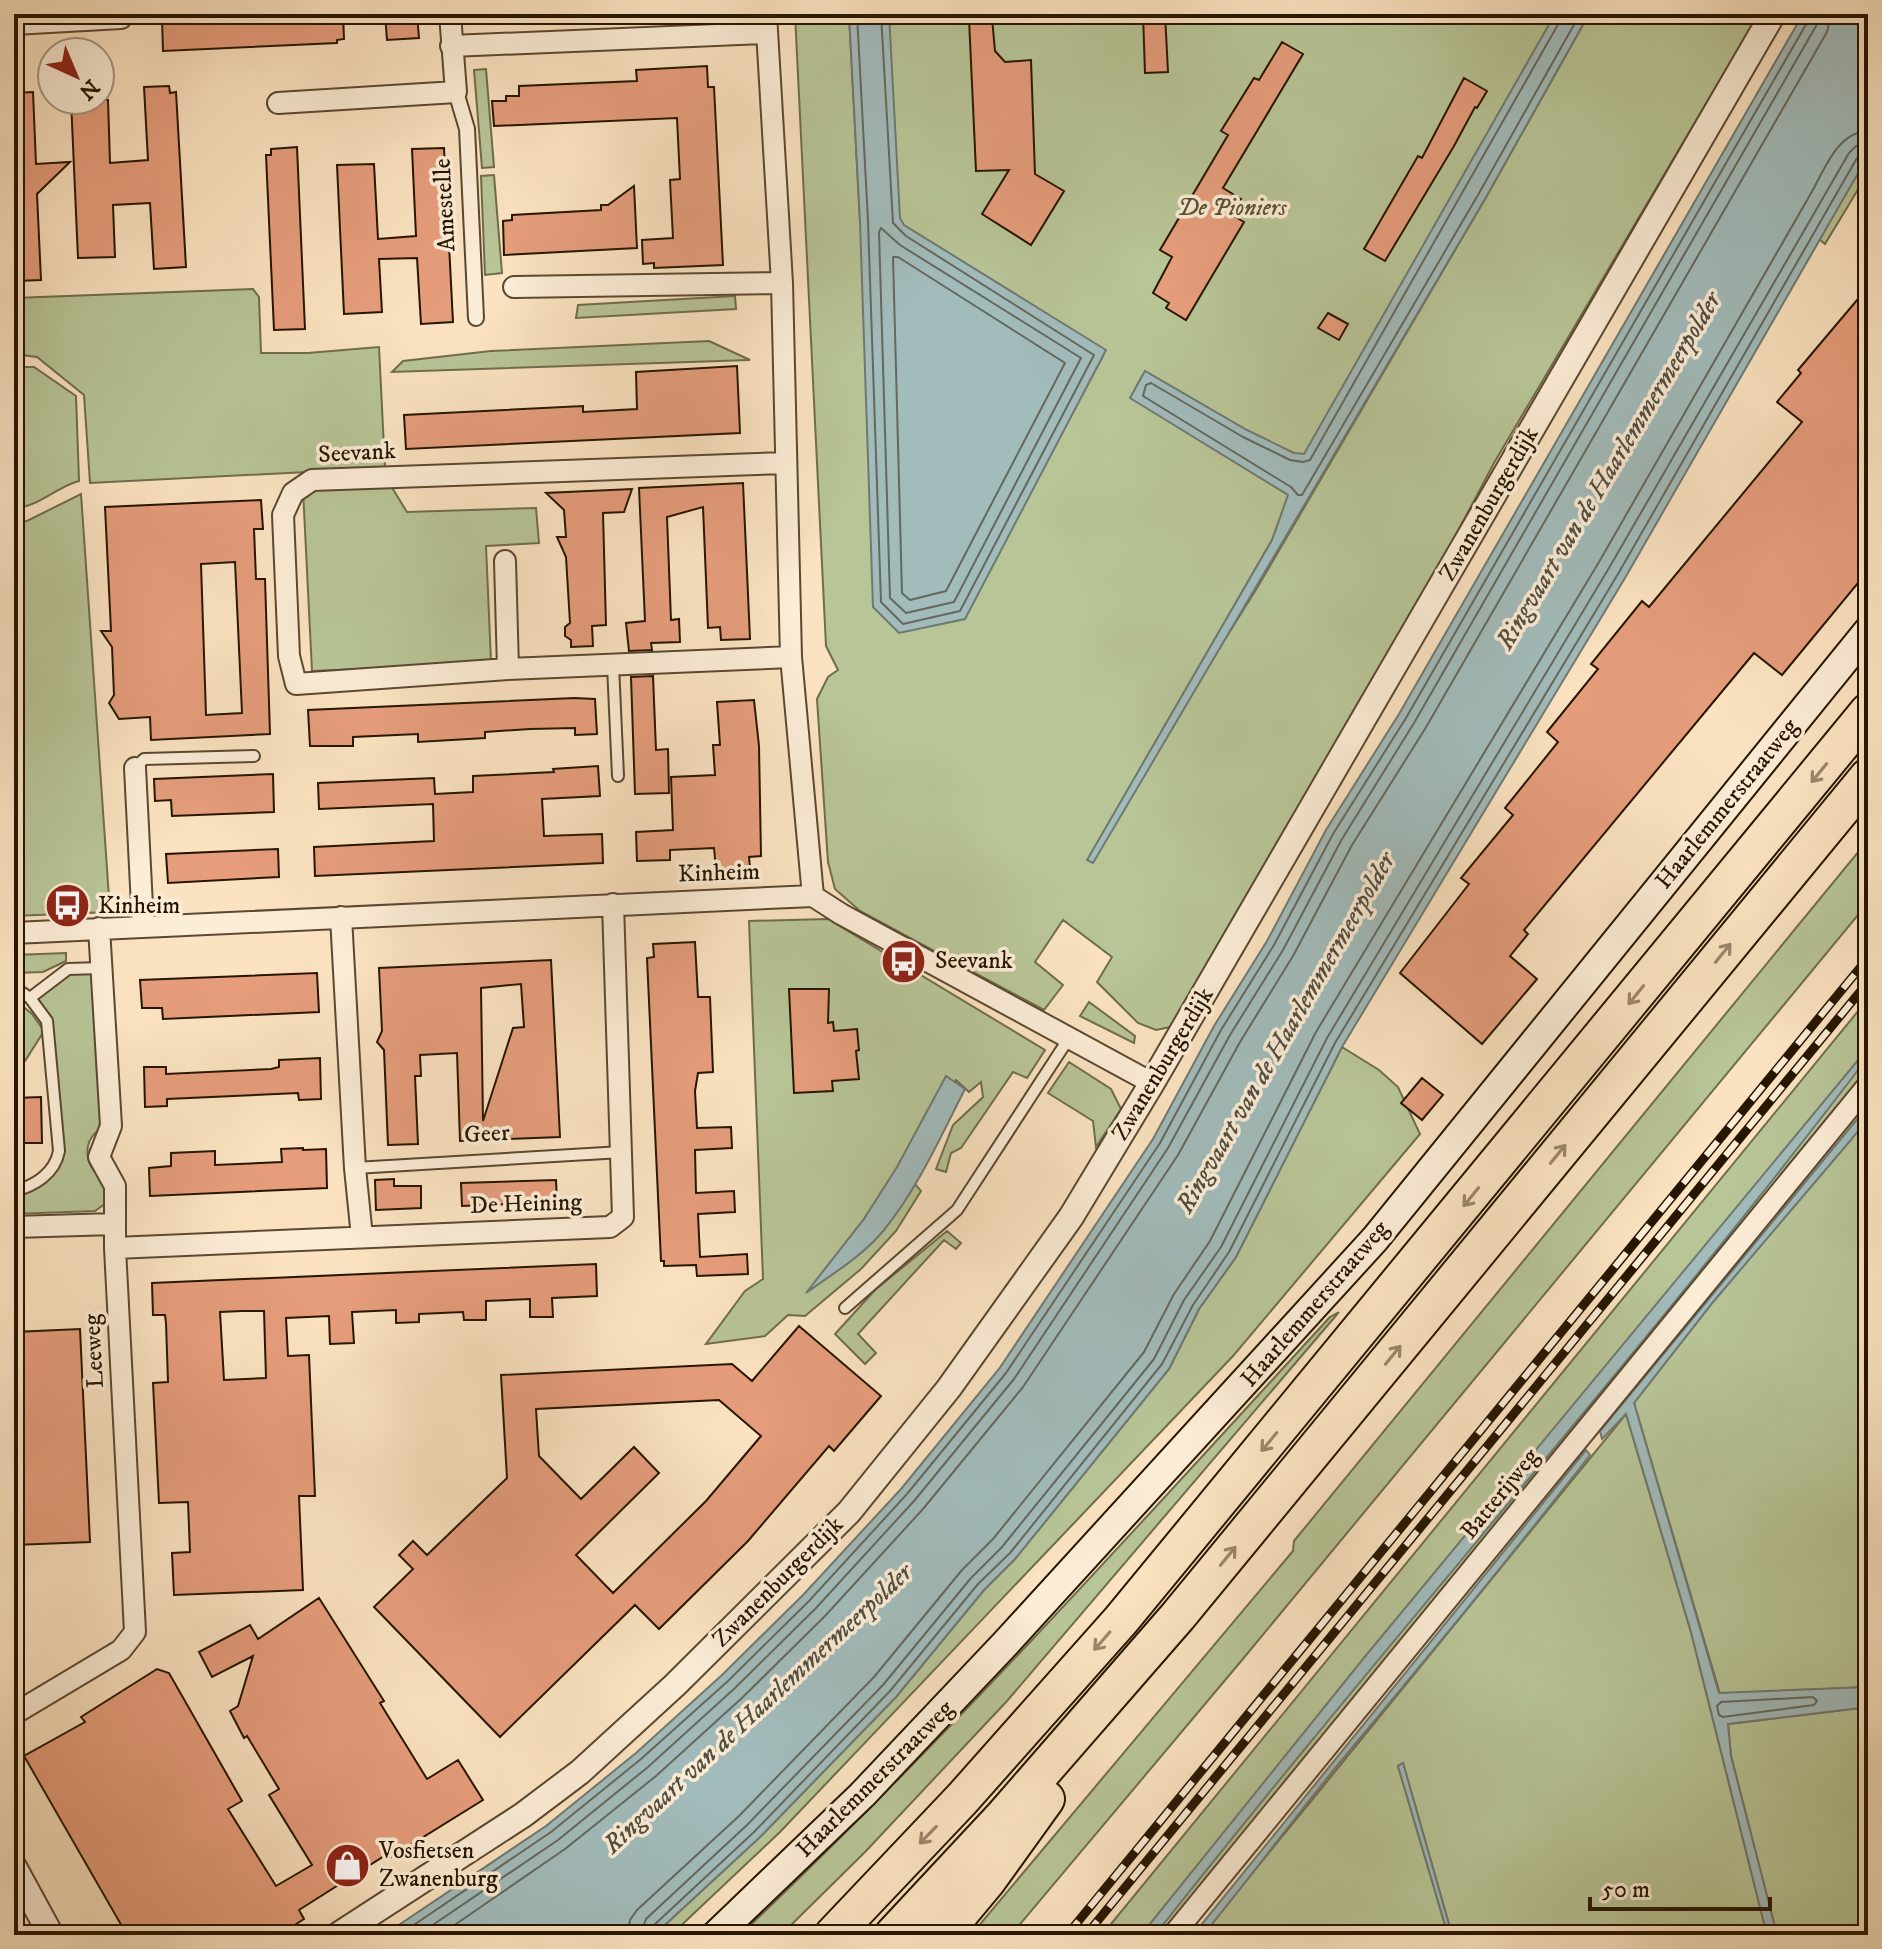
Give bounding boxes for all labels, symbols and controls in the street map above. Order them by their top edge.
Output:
north arrow [36,36,116,116]
text: N [73,73,105,105]
street label: Amestelle [428,158,462,252]
park label: De Pioniers [1177,193,1287,223]
water label: Ringvaart van de Haarlemmermeerpolder [1488,285,1730,657]
street label: Zwanenburgerdijk [1433,421,1545,587]
street label: Seevank [317,436,397,470]
street label: Haarlemmerstraatweg [1649,712,1805,895]
one-way arrow [1810,762,1827,783]
water label: Ringvaart van de Haarlemmermeerpolder [1168,845,1404,1220]
street label: Kinheim [677,857,761,889]
bus stop icon: Kinheim [43,882,91,930]
place label: Kinheim [98,891,180,921]
bus stop icon: Seevank [880,937,928,985]
one-way arrow [1714,943,1732,964]
place label: Seevank [935,946,1013,976]
street label: Zwanenburgerdijk [1105,982,1221,1146]
one-way arrow [1627,985,1645,1005]
street label: Geer [463,1118,511,1150]
one-way arrow [1549,1144,1567,1165]
one-way arrow [1462,1186,1480,1206]
street label: De Heining [470,1187,583,1221]
street label: Haarlemmerstraatweg [1234,1214,1396,1393]
street label: Leeweg [77,1313,111,1389]
one-way arrow [1384,1345,1402,1366]
one-way arrow [1260,1431,1278,1452]
street label: Batterijweg [1454,1442,1546,1546]
street label: Zwanenburgerdijk [706,1510,850,1654]
one-way arrow [1218,1545,1236,1566]
water label: Ringvaart van de Haarlemmermeerpolder [596,1555,921,1862]
one-way arrow [1093,1631,1111,1651]
street label: Haarlemmerstraatweg [790,1694,960,1864]
one-way arrow [919,1825,938,1845]
place label: Vosfietsen Zwanenburg [378,1836,498,1894]
shop icon: Vosfietsen Zwanenburg [324,1841,372,1889]
scale bar [1590,1861,1770,1911]
text: 50 m [1602,1875,1650,1905]

